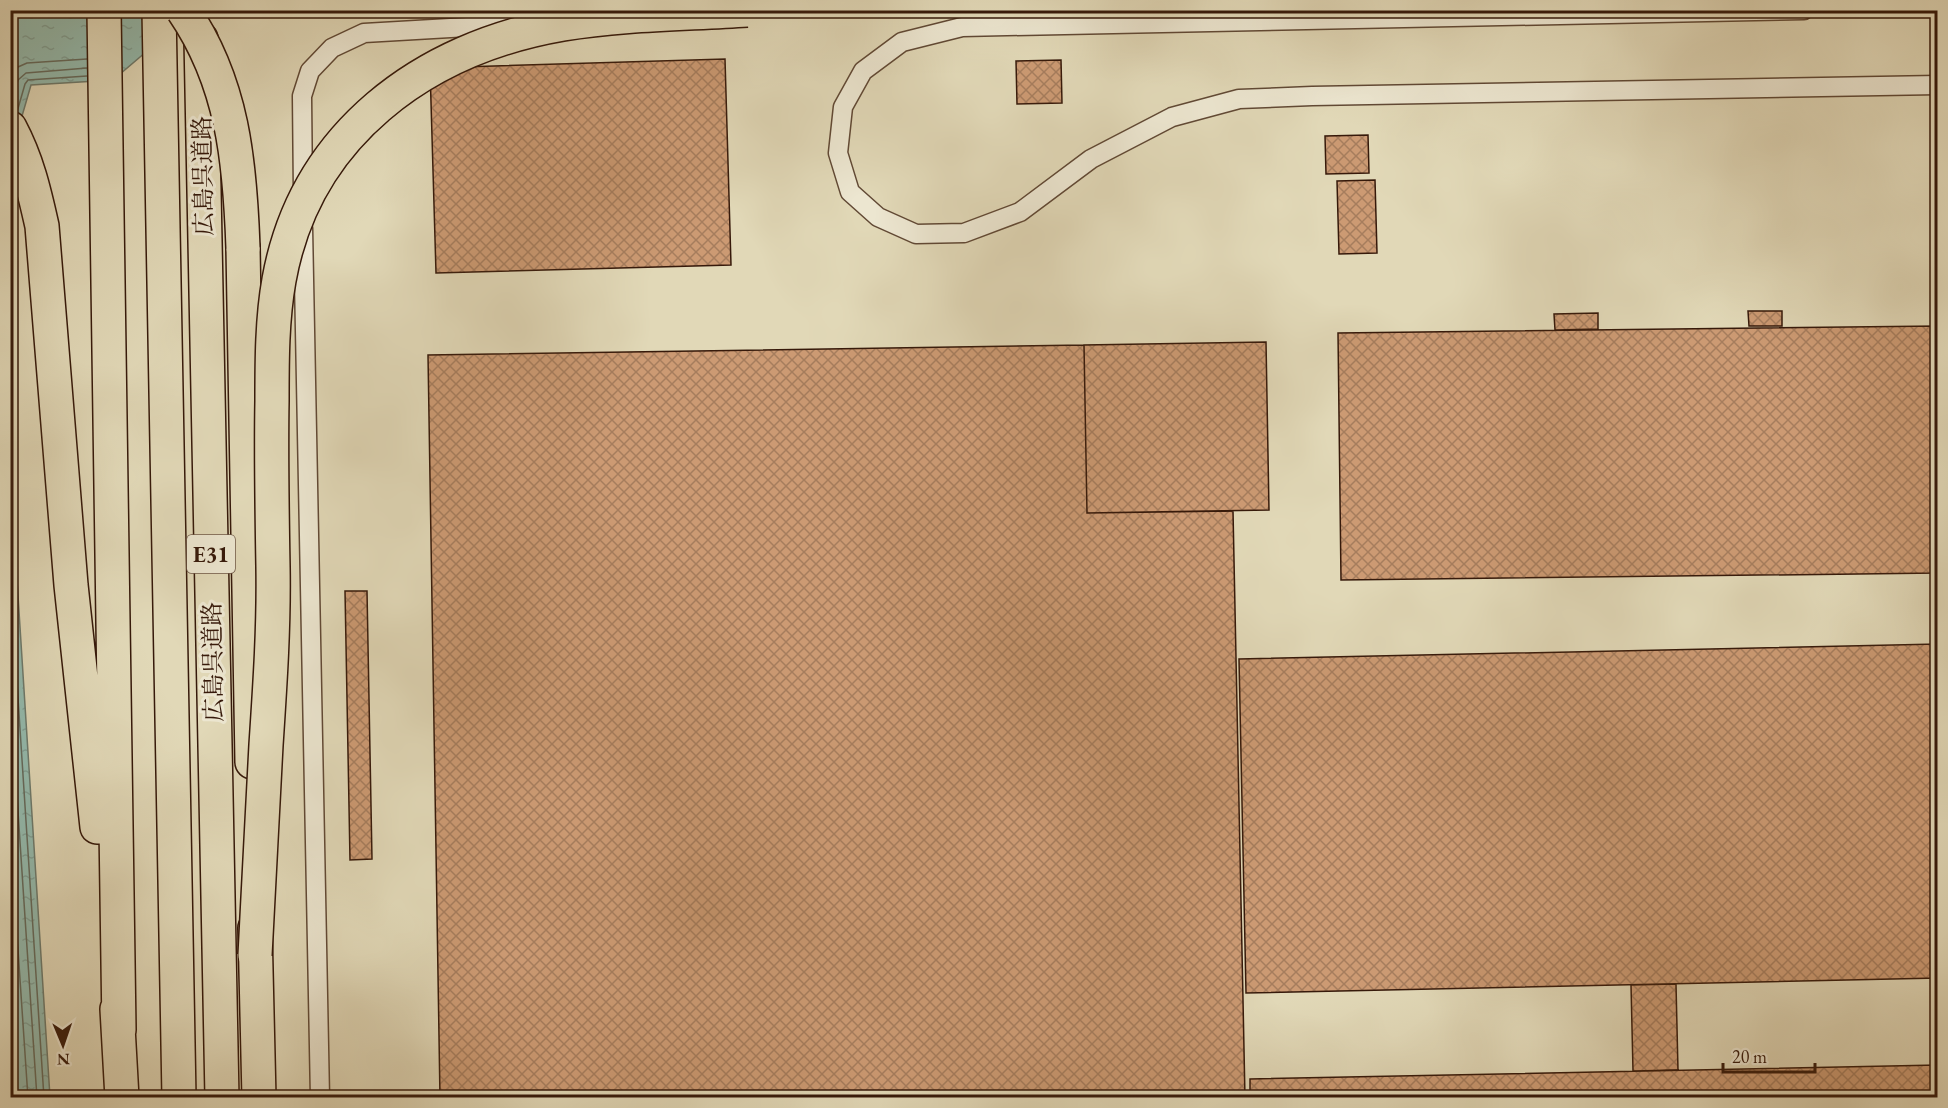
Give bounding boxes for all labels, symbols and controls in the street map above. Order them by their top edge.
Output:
street label: 広島呉道路 [186,116,219,236]
road number: E31 [187,535,235,573]
street label: 広島呉道路 [196,602,229,722]
north arrow [33,1015,93,1075]
scale bar [1723,1036,1814,1074]
text: 20 m [1732,1045,1767,1068]
text: N [57,1049,70,1070]

